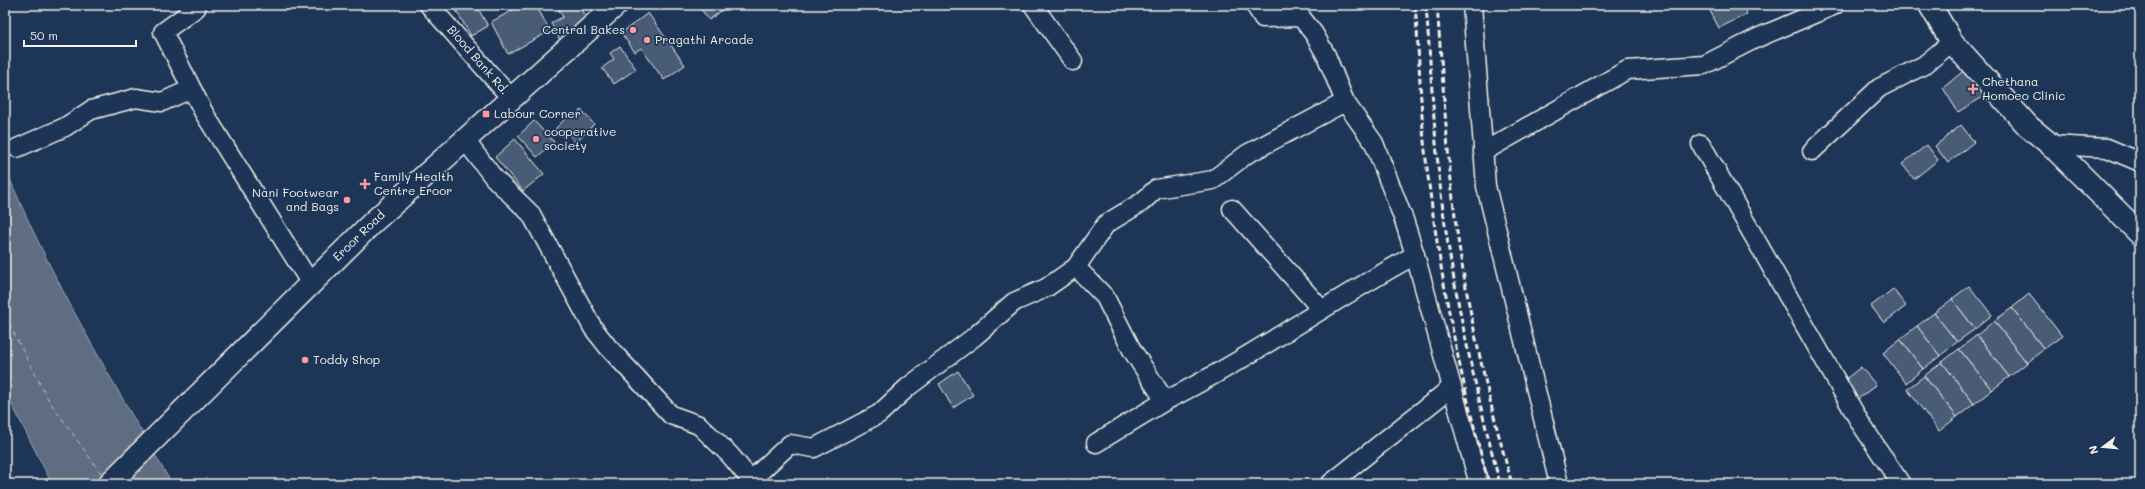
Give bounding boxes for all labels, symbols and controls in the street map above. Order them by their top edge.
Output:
street label: Blood Bank Rd. [444,21,513,97]
place label: Central Bakes [542,21,625,37]
scale bar [24,22,136,48]
marker: Central Bakes [628,25,638,35]
text: 50 m [30,27,58,43]
place label: Pragathi Arcade [655,31,754,47]
marker: Pragathi Arcade [642,35,652,45]
place label: Chethana Homoeo Clinic [1982,73,2065,103]
marker: Chethana Homoeo Clinic [1967,83,1979,95]
place label: Labour Corner [494,105,581,121]
marker: Labour Corner [481,109,491,119]
place label: cooperative society [544,123,616,153]
marker: cooperative society [531,134,541,144]
place label: Family Health Centre Eroor [374,168,453,198]
marker: Family Health Centre Eroor [359,178,371,190]
place label: Nani Footwear and Bags [252,184,339,214]
marker: Nani Footwear and Bags [342,195,352,205]
street label: Eroor Road [329,206,388,264]
place label: Toddy Shop [313,351,380,367]
marker: Toddy Shop [300,355,310,365]
north arrow [2083,427,2123,467]
text: N [2085,444,2101,456]

